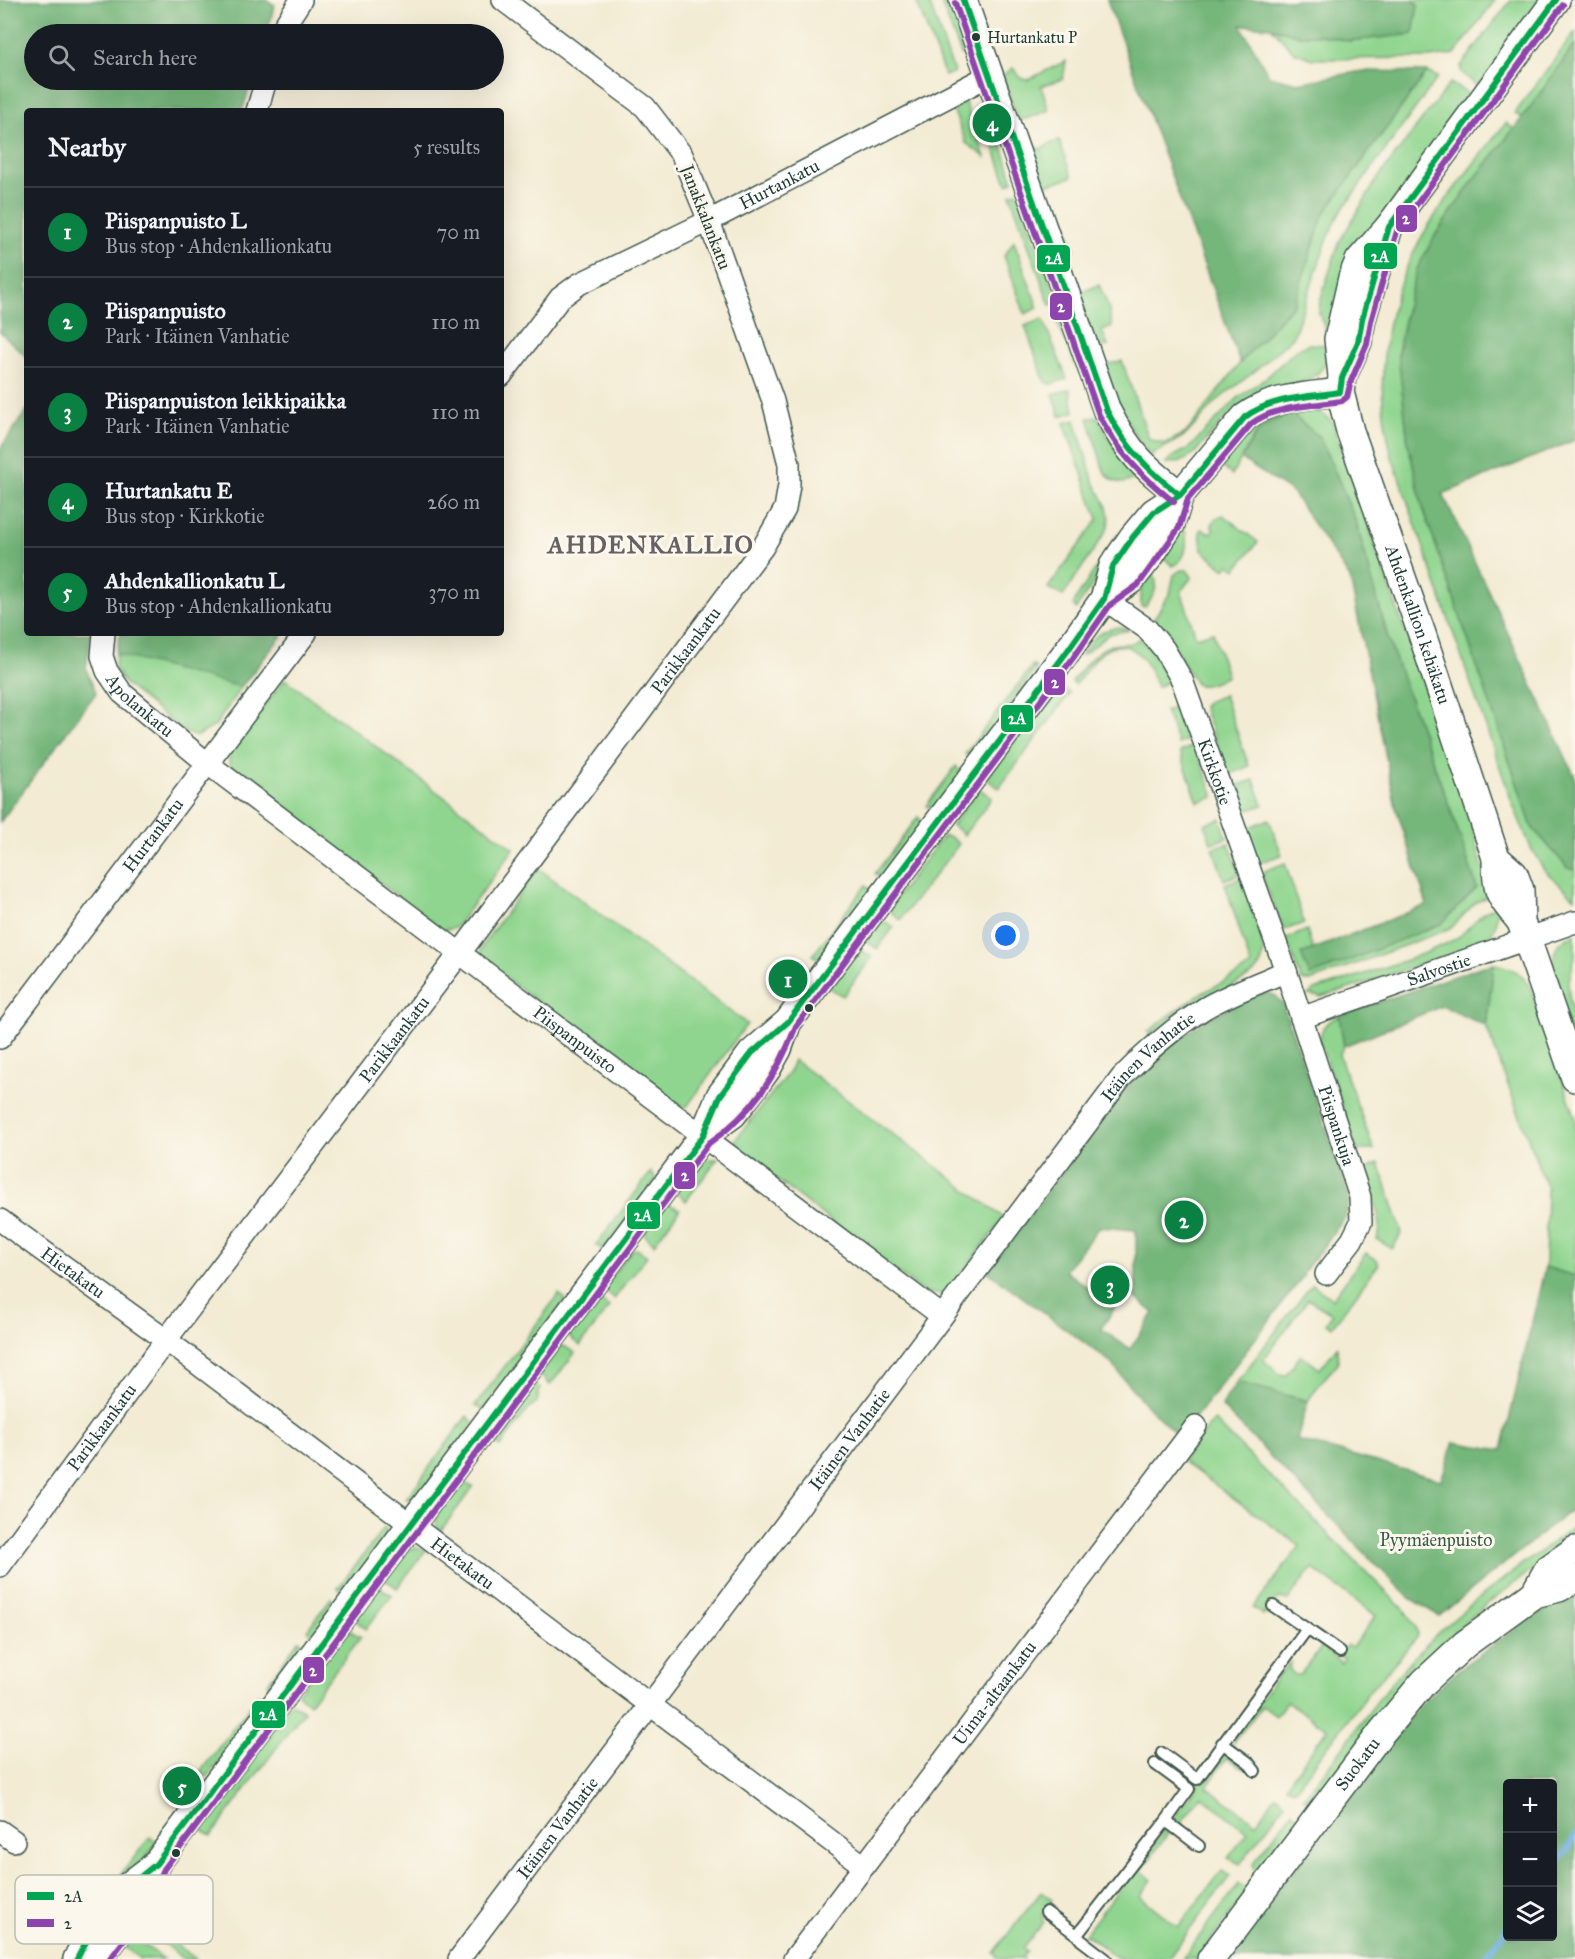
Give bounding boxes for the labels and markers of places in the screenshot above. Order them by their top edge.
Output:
place label: Hurtankatu P [987,28,1077,47]
marker: Hurtankatu P [970,31,982,43]
pin: 4 [972,100,1012,146]
pin: 1 [768,956,808,1002]
unlabelled marker [803,1002,815,1014]
pin: 2 [1164,1198,1204,1242]
pin: 3 [1090,1262,1130,1308]
pin: 5 [162,1764,201,1808]
unlabelled marker [170,1847,182,1859]

